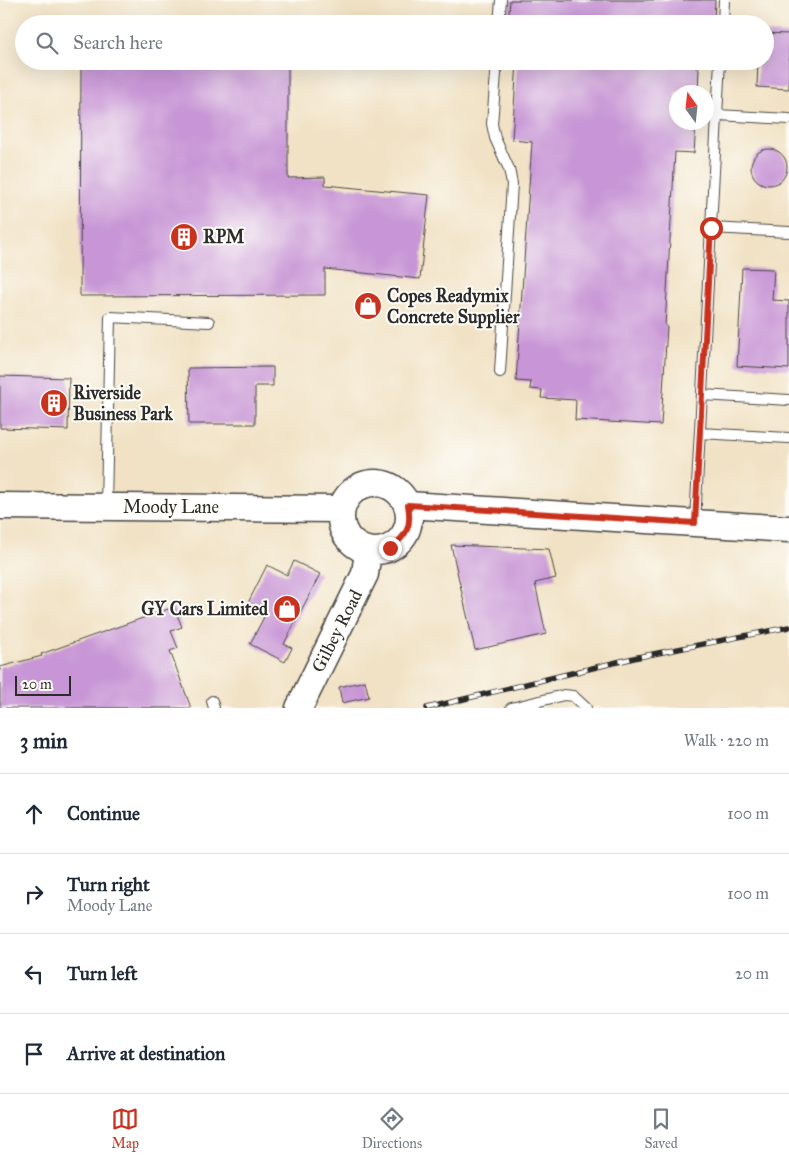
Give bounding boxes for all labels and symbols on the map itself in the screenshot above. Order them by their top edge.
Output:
north arrow [669,85,714,130]
route start [700,217,723,240]
building icon: RPM [169,222,199,252]
place label: RPM [203,226,245,248]
place label: Copes Readymix Concrete Supplier [387,285,521,329]
shop icon: Copes Readymix Concrete Supplier [353,291,383,321]
place label: Riverside Business Park [73,382,173,425]
building icon: Riverside Business Park [39,388,69,418]
street label: Moody Lane [123,496,219,518]
route end [379,537,402,560]
street label: Gilbey Road [307,586,367,676]
shop icon: GY Cars Limited [272,594,302,624]
place label: GY Cars Limited [141,598,269,620]
scale bar [15,673,71,696]

